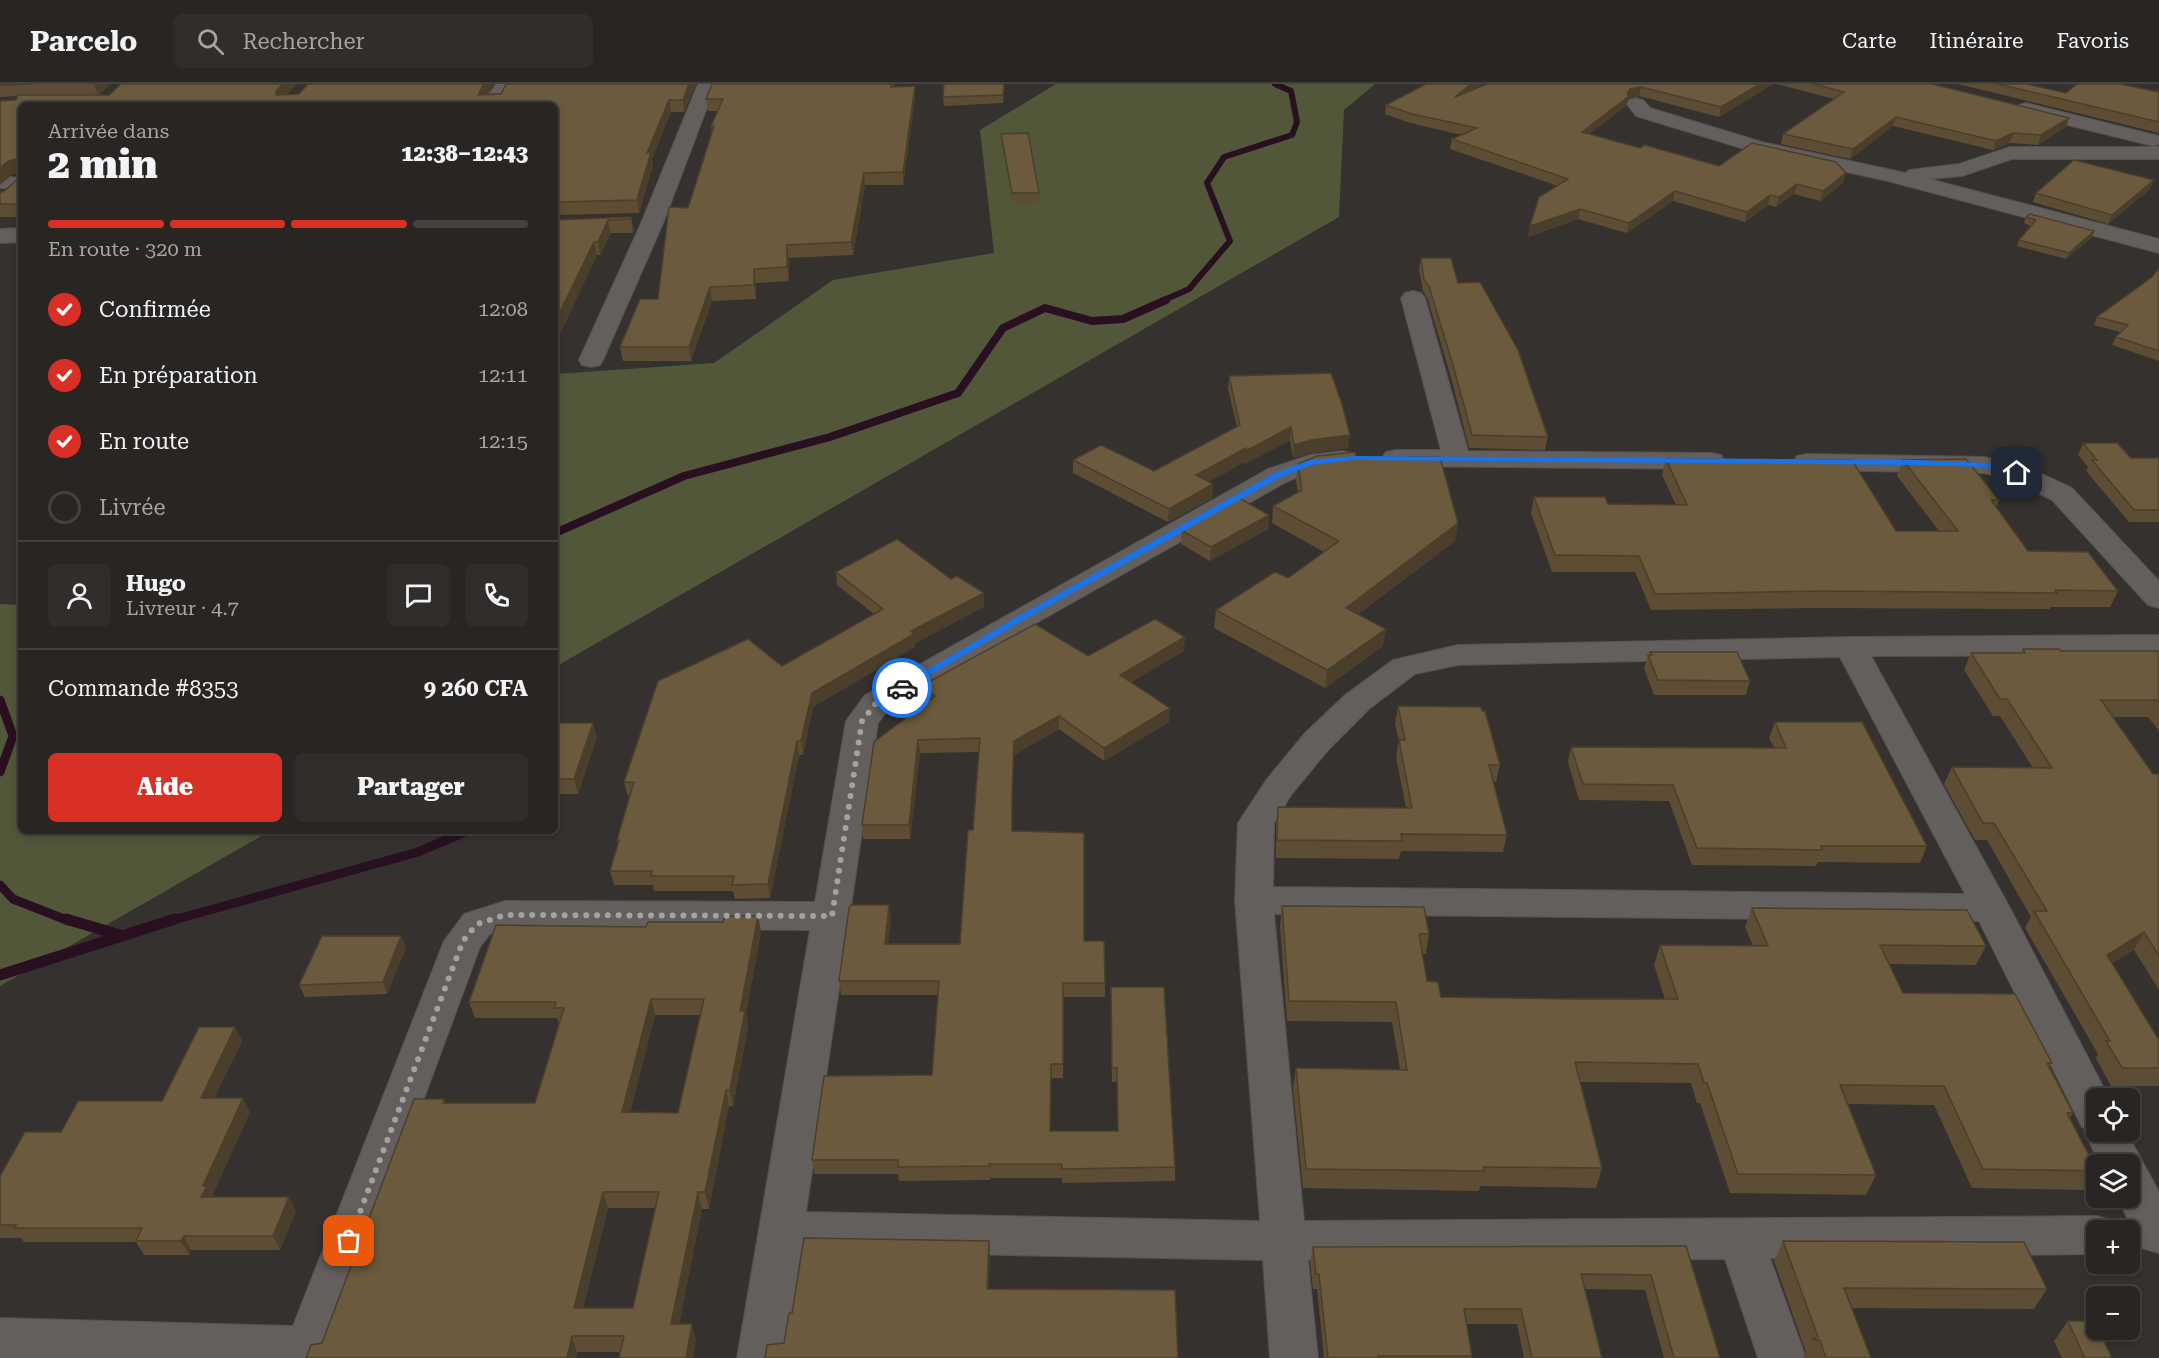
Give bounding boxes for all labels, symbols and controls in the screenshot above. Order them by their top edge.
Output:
search box [173,14,593,68]
text: Parcelo [30,25,137,58]
icon: search [194,25,227,58]
text: Rechercher [242,29,365,54]
text: Carte [1842,29,1897,53]
text: Itinéraire [1930,29,2024,53]
text: Favoris [2057,29,2129,53]
text: Arrivée dans [48,119,169,143]
text: 12:38–12:43 [401,141,528,166]
text: 2 min [48,142,158,188]
text: En route · 320 m [48,237,202,261]
icon: check [48,293,81,326]
text: Confirmée [99,297,211,322]
text: 12:08 [478,297,528,321]
icon: check [48,359,81,392]
text: En préparation [99,363,258,388]
text: 12:11 [478,363,528,387]
icon: check [48,425,81,458]
text: En route [99,429,189,454]
text: 12:15 [478,429,528,453]
pin [1991,447,2042,498]
icon: home [2000,456,2033,489]
text: Livrée [99,495,165,520]
button: person [48,564,111,627]
button: chat [387,564,450,627]
button: phone [465,564,528,627]
text: Hugo [126,571,186,596]
text: Livreur · 4.7 [126,596,239,620]
courier [872,658,932,718]
icon: car [886,672,919,705]
text: Commande #8353 [48,676,238,701]
text: 9 260 CFA [424,676,528,701]
button: Aide [48,753,282,822]
button: Partager [294,753,528,822]
map controls [2086,1088,2140,1340]
button: locate [2086,1088,2140,1142]
button: layers [2086,1154,2140,1208]
pin [323,1215,374,1266]
button: + [2086,1220,2140,1274]
icon: bag [332,1224,365,1257]
button: − [2086,1286,2140,1340]

